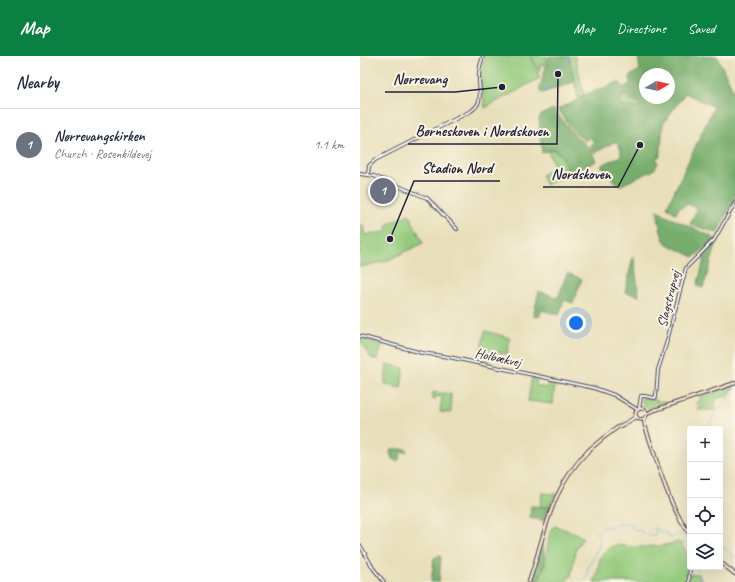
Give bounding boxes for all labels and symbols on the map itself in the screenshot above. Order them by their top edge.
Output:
callout: Nørrevang [385,65,455,92]
north arrow [639,68,675,104]
text: Nørrevang [393,70,448,89]
callout: Børneskoven i Nordskoven [408,117,557,144]
text: Børneskoven i Nordskoven [415,122,550,141]
callout: Stadion Nord [414,154,500,181]
text: Stadion Nord [422,159,495,178]
callout: Nordskoven [543,160,618,187]
text: Nordskoven [551,165,612,184]
pin: 1 [370,176,396,206]
street label: Slagstrupvej [653,267,684,329]
your location [566,313,586,333]
street label: Holbækvej [473,344,524,371]

